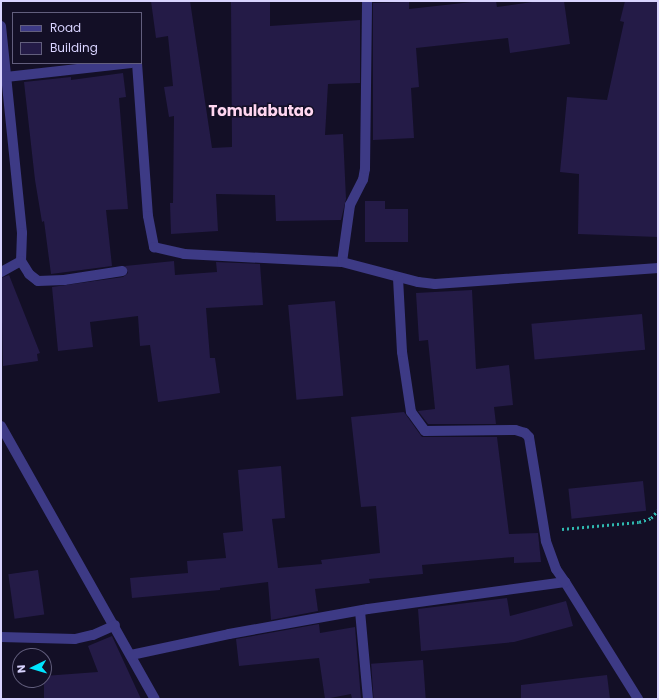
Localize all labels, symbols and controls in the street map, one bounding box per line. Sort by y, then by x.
legend [12,12,142,64]
text: Road [50,19,81,36]
text: Building [50,39,98,56]
district label: Tomulabutao [208,102,314,120]
north arrow [12,648,52,688]
text: N [13,664,29,674]

